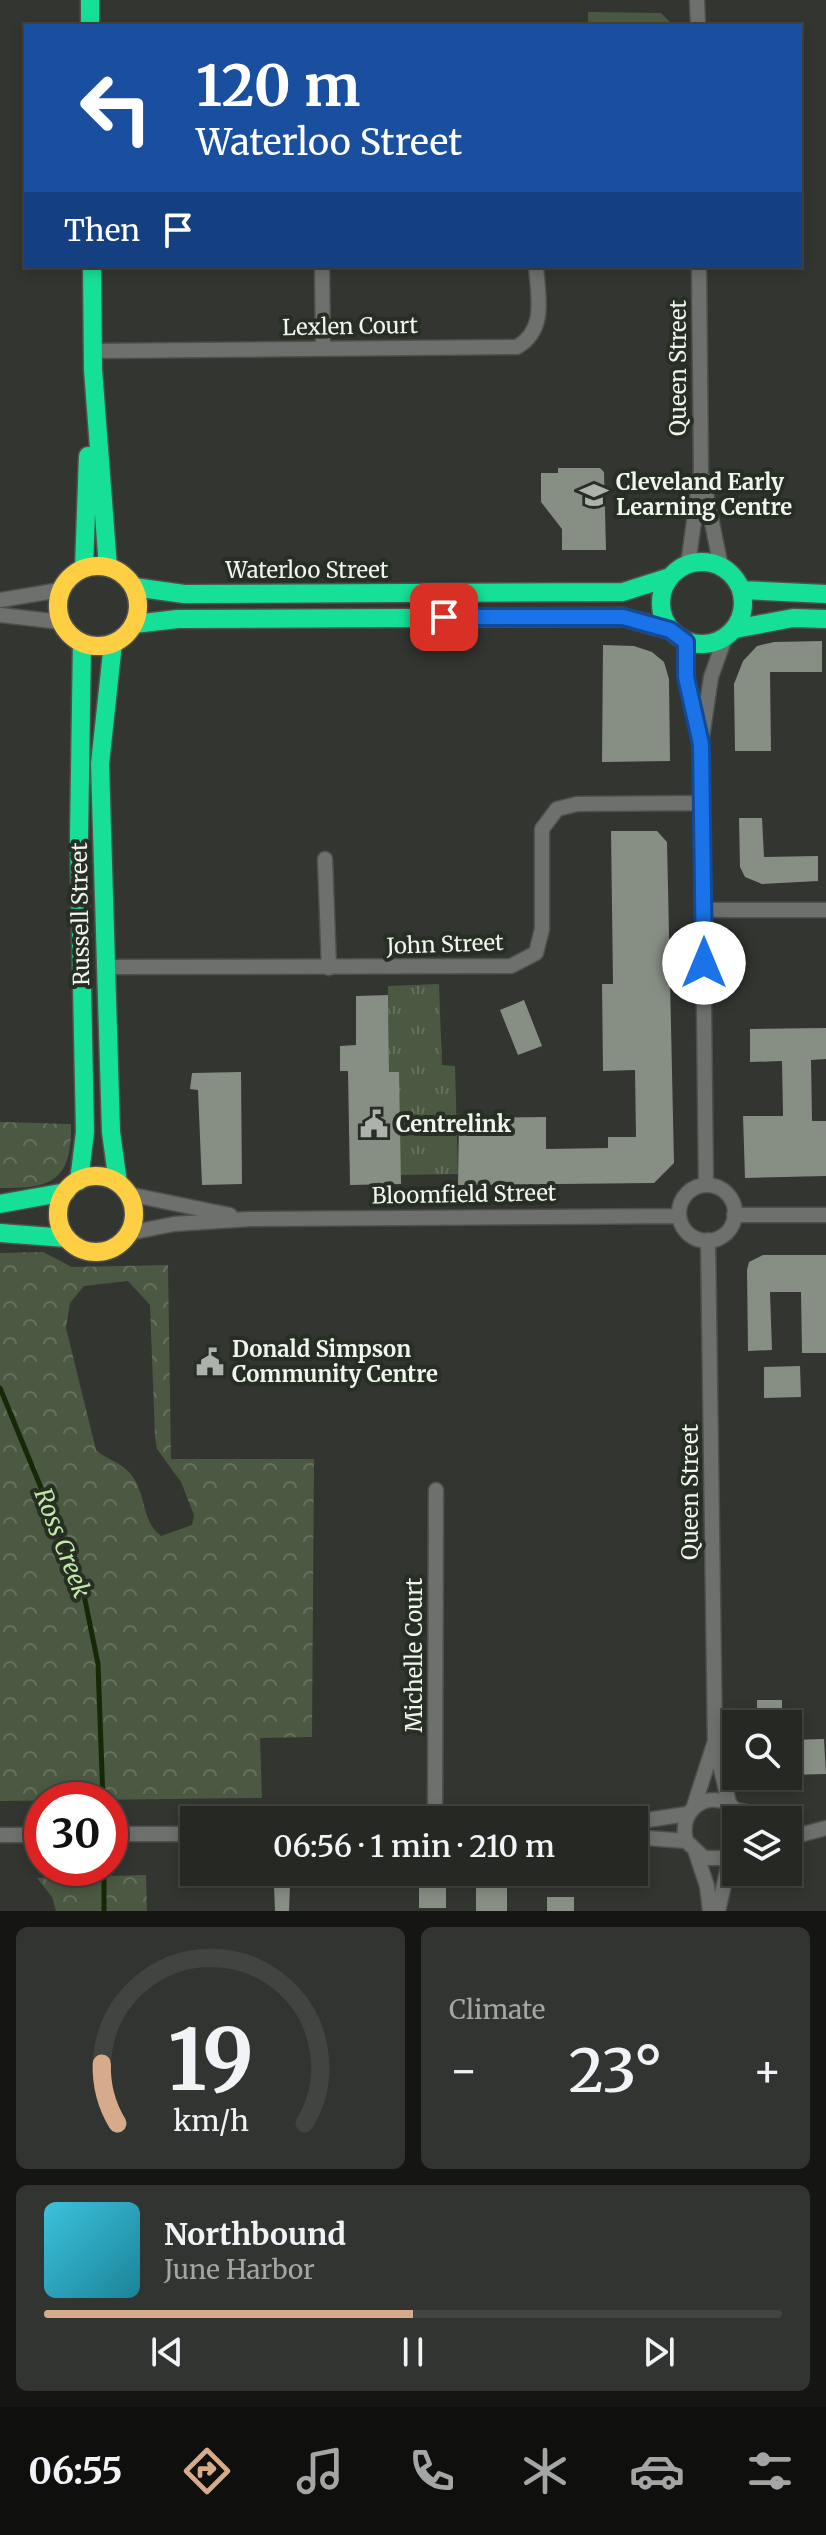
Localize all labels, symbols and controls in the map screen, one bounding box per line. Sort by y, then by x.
text: 120 m [196,51,360,121]
icon: left [64,56,168,160]
text: Waterloo Street [196,120,462,165]
icon: arrive [156,208,200,252]
text: Then [64,211,140,249]
street label: Queen Street [664,300,692,436]
street label: Lexlen Court [282,311,418,341]
place label: Cleveland Early Learning Centre [616,468,792,521]
school or university icon: Cleveland Early Learning Centre [579,480,609,510]
street label: Waterloo Street [225,556,389,584]
pin [410,583,478,651]
icon: arrive [422,595,466,639]
street label: Russell Street [65,842,95,986]
position arrow [662,921,746,1005]
street label: John Street [385,928,505,960]
public building icon: Centrelink [359,1109,389,1139]
place label: Centrelink [396,1110,512,1138]
street label: Bloomfield Street [371,1178,557,1210]
place label: Donald Simpson Community Centre [232,1335,438,1388]
public building icon: Donald Simpson Community Centre [195,1347,225,1377]
street label: Queen Street [676,1424,704,1560]
water label: Ross Creek [27,1484,98,1602]
street label: Michelle Court [400,1577,428,1732]
map controls [722,1710,802,1886]
button: search [722,1710,802,1790]
speed limit sign: 30 [24,1782,128,1886]
button: layers [722,1806,802,1886]
text: 06:56 · 1 min · 210 m [273,1827,555,1865]
text: Climate [449,1993,545,2026]
text: 19 [168,2008,253,2113]
text: 23° [568,2033,663,2108]
text: − [449,2043,478,2098]
text: + [753,2043,782,2098]
text: km/h [173,2103,248,2139]
text: Northbound [164,2215,346,2253]
text: June Harbor [164,2253,315,2286]
icon: previous [145,2330,189,2374]
icon: pause [391,2330,435,2374]
icon: next [637,2330,681,2374]
icon: directions [179,2443,235,2499]
icon: music [292,2443,348,2499]
icon: phone [404,2443,460,2499]
icon: climate [517,2443,573,2499]
icon: car [629,2443,685,2499]
icon: filters [742,2443,798,2499]
text: 06:55 [28,2449,123,2494]

